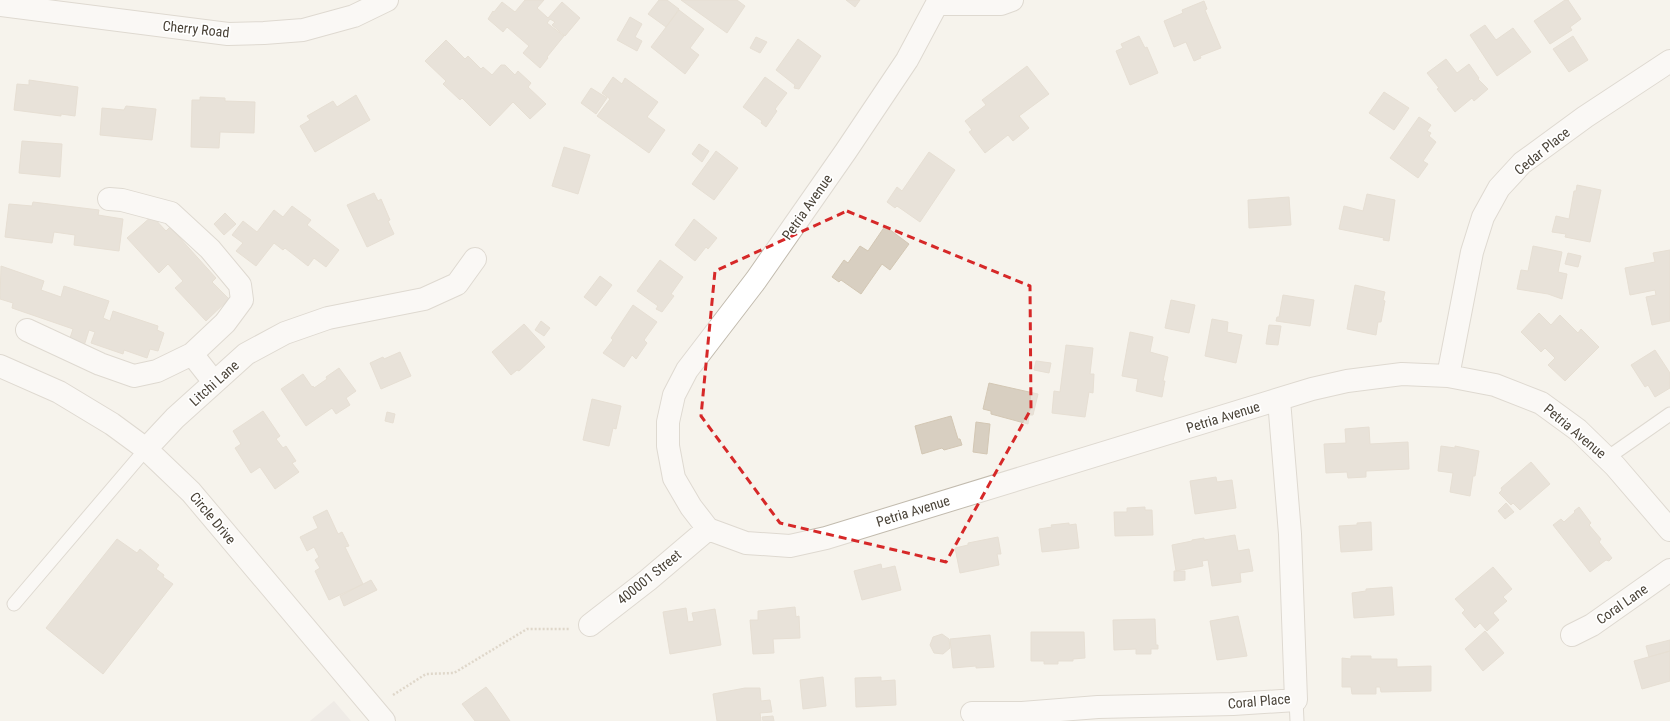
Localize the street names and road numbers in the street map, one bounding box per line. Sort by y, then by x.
street label: Cherry Road [162,18,230,40]
street label: Cedar Place [1511,124,1573,178]
street label: Petria Avenue [779,171,836,243]
street label: Litchi Lane [186,357,242,409]
street label: Petria Avenue [1184,398,1262,436]
street label: Petria Avenue [1541,400,1610,462]
street label: Circle Drive [187,489,240,547]
street label: Petria Avenue [874,492,952,530]
street label: 400001 Street [614,546,684,608]
street label: Coral Lane [1593,580,1651,627]
street label: Coral Place [1227,690,1291,712]

